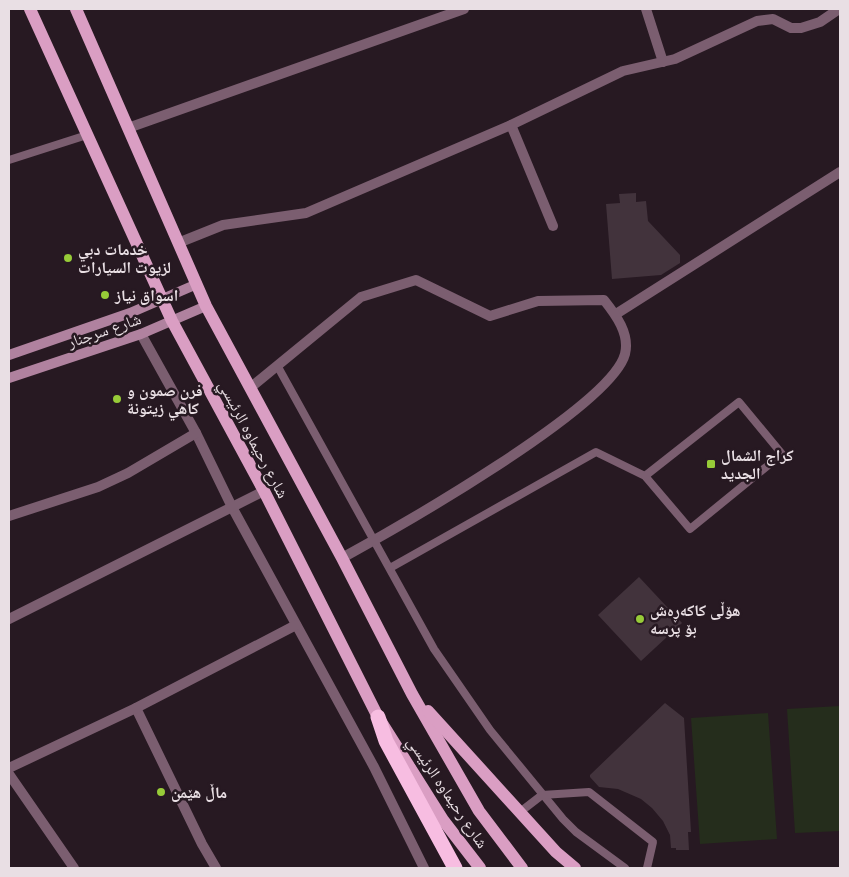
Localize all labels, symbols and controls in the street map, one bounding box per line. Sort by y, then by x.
place label: خدمات دبي لزيوت السيارات [78,238,171,280]
marker: خدمات دبي لزيوت السيارات [62,252,74,264]
place label: اسواق نياز [114,284,178,308]
marker: اسواق نياز [99,289,111,301]
street label: شارع سرجنار [63,307,144,355]
street label: شارع رحيماوه الرئيسي [212,376,294,503]
place label: فرن صمون و كاهي زيتونة [127,379,203,421]
marker: فرن صمون و كاهي زيتونة [111,393,123,405]
place label: كراج الشمال الجديد [721,444,794,486]
marker: كراج الشمال الجديد [705,458,717,470]
place label: هۆڵی کاکەڕەش بۆ پرسە [650,599,741,641]
marker: هۆڵی کاکەڕەش بۆ پرسە [634,613,646,625]
street label: شارع رحيماوه الرئيسي [401,732,494,853]
place label: ماڵ هێمن [171,781,227,805]
marker: ماڵ هێمن [155,786,167,798]

